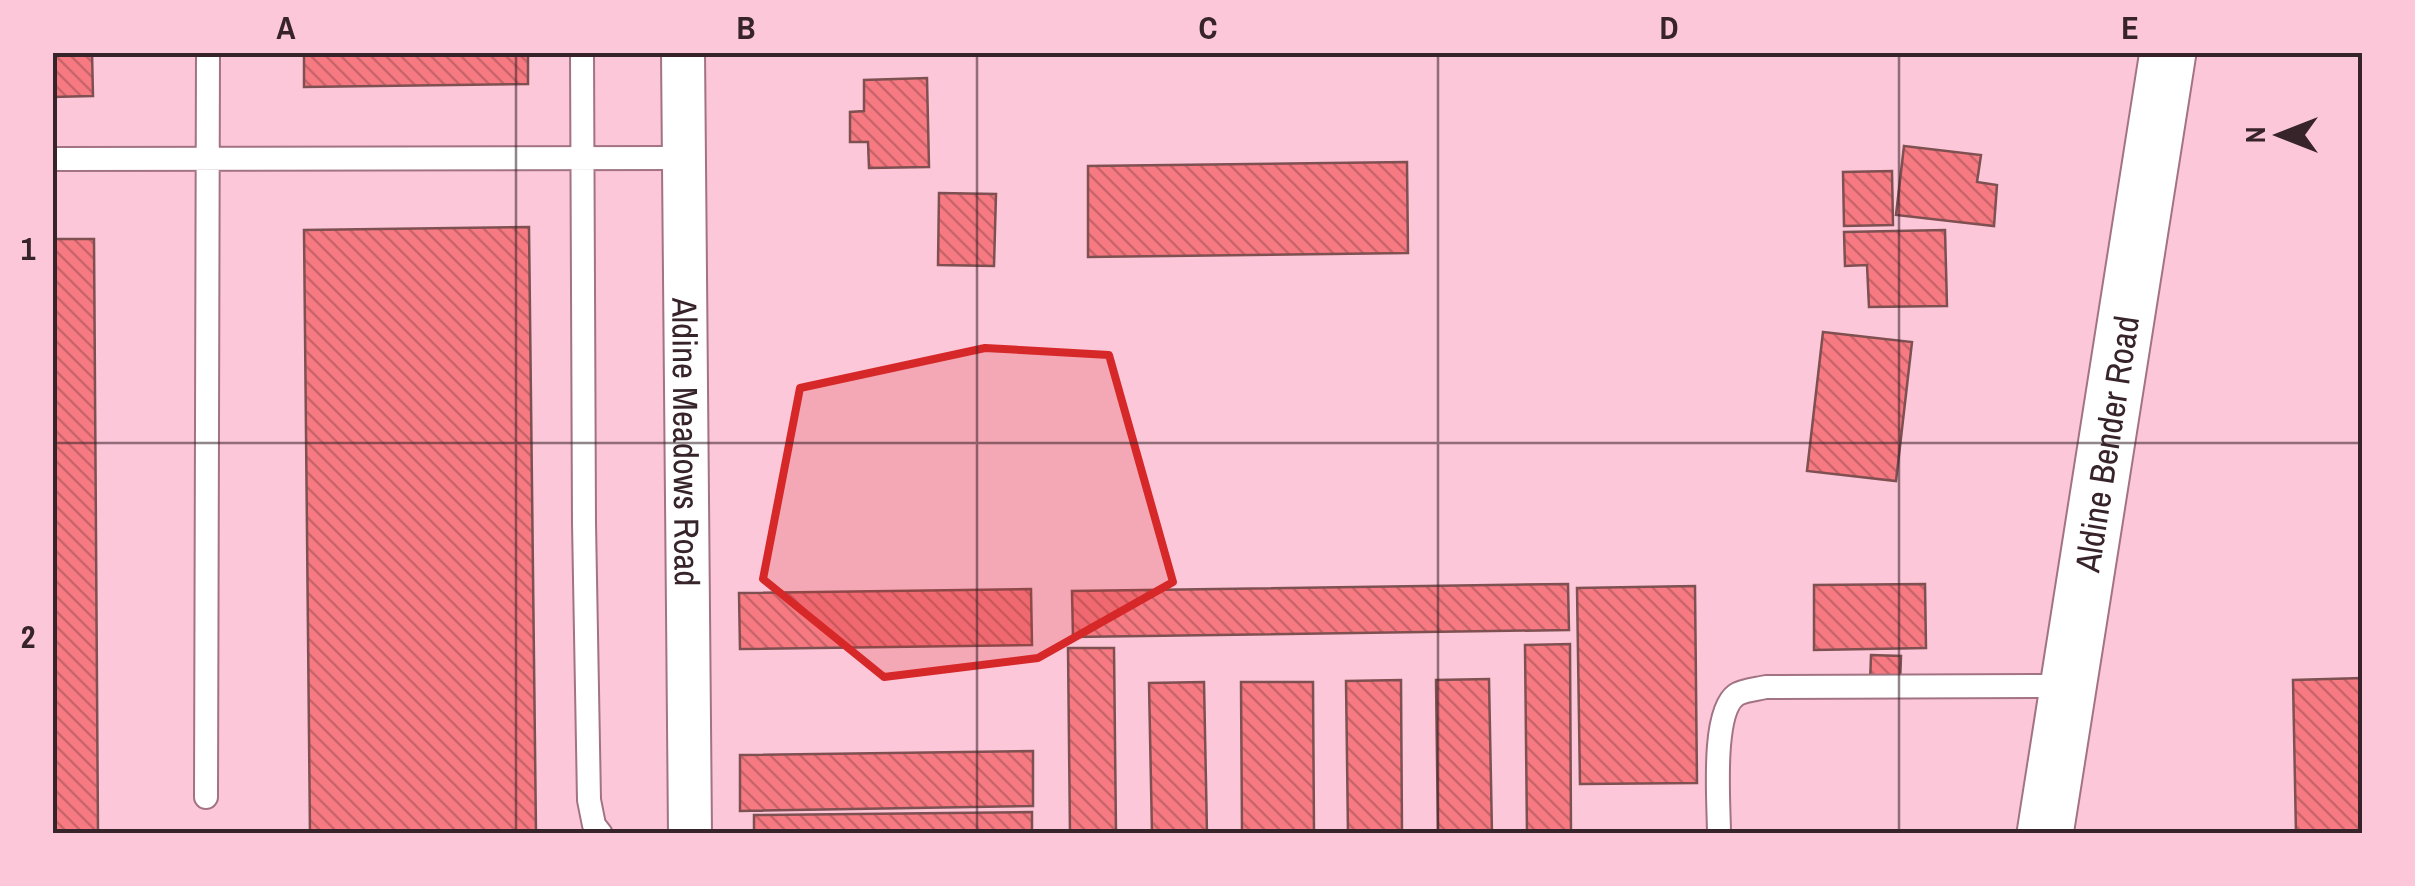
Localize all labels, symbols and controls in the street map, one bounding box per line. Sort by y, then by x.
text: A [277,6,296,49]
text: B [737,6,755,49]
text: C [1199,6,1217,49]
text: D [1660,6,1678,49]
text: E [2121,6,2139,49]
north arrow [2230,85,2330,185]
text: N [2236,127,2274,143]
text: 1 [21,227,36,270]
street label: Aldine Meadows Road [662,296,711,587]
street label: Aldine Bender Road [2063,312,2150,576]
text: 2 [21,615,35,658]

